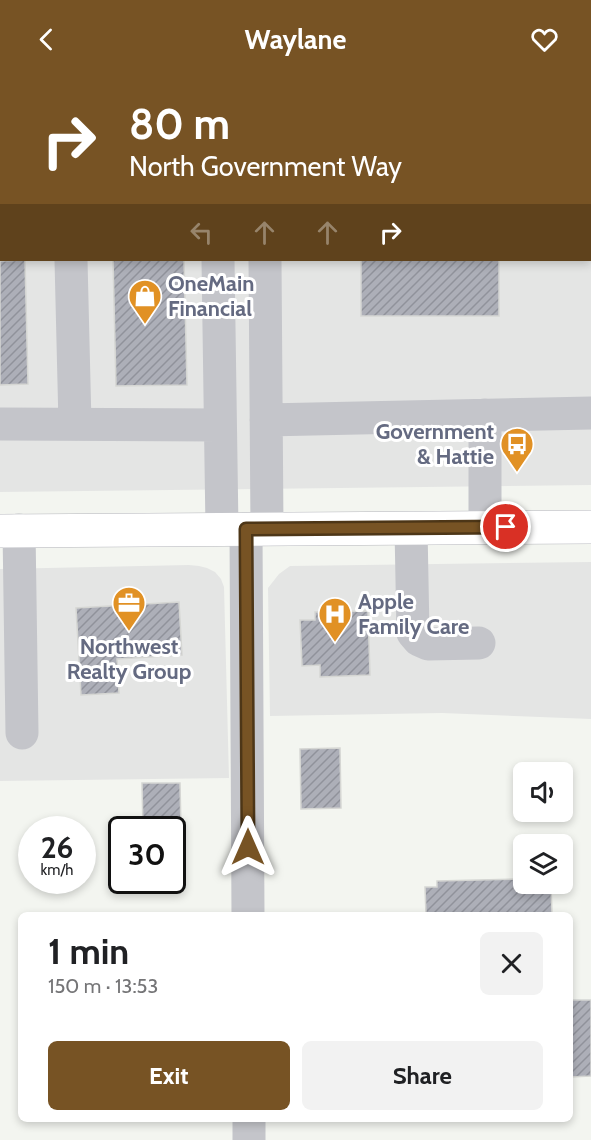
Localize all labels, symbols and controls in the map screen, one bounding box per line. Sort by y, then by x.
icon: back [30,23,63,56]
text: Waylane [245,23,346,56]
icon: heart [528,23,561,56]
text: 80 m [129,98,230,150]
icon: right [30,102,108,180]
text: North Government Way [129,150,402,183]
icon: left [185,216,218,249]
icon: ahead [248,216,281,249]
icon: ahead [311,216,344,249]
icon: right [374,216,407,249]
place label: OneMain Financial [168,270,254,322]
shop icon: OneMain Financial [127,278,163,325]
place label: Government & Hattie [376,418,494,470]
bus stop icon: Government & Hattie [499,426,535,473]
pin [480,501,531,552]
icon: arrive [489,510,522,543]
office icon: Northwest Realty Group [111,585,147,632]
place label: Apple Family Care [358,588,469,640]
hospital icon: Apple Family Care [317,596,353,643]
place label: Northwest Realty Group [67,633,191,685]
map controls [513,762,573,894]
button: sound [513,762,573,822]
position arrow [216,815,280,879]
speed limit sign: 30 [108,816,186,894]
text: 26 [41,829,73,866]
button: layers [513,834,573,894]
text: km/h [41,861,73,879]
text: 1 min [48,929,129,973]
button: close [480,932,543,995]
text: 150 m · 13:53 [48,974,158,998]
button: Exit [48,1041,290,1110]
button: Share [302,1041,543,1110]

